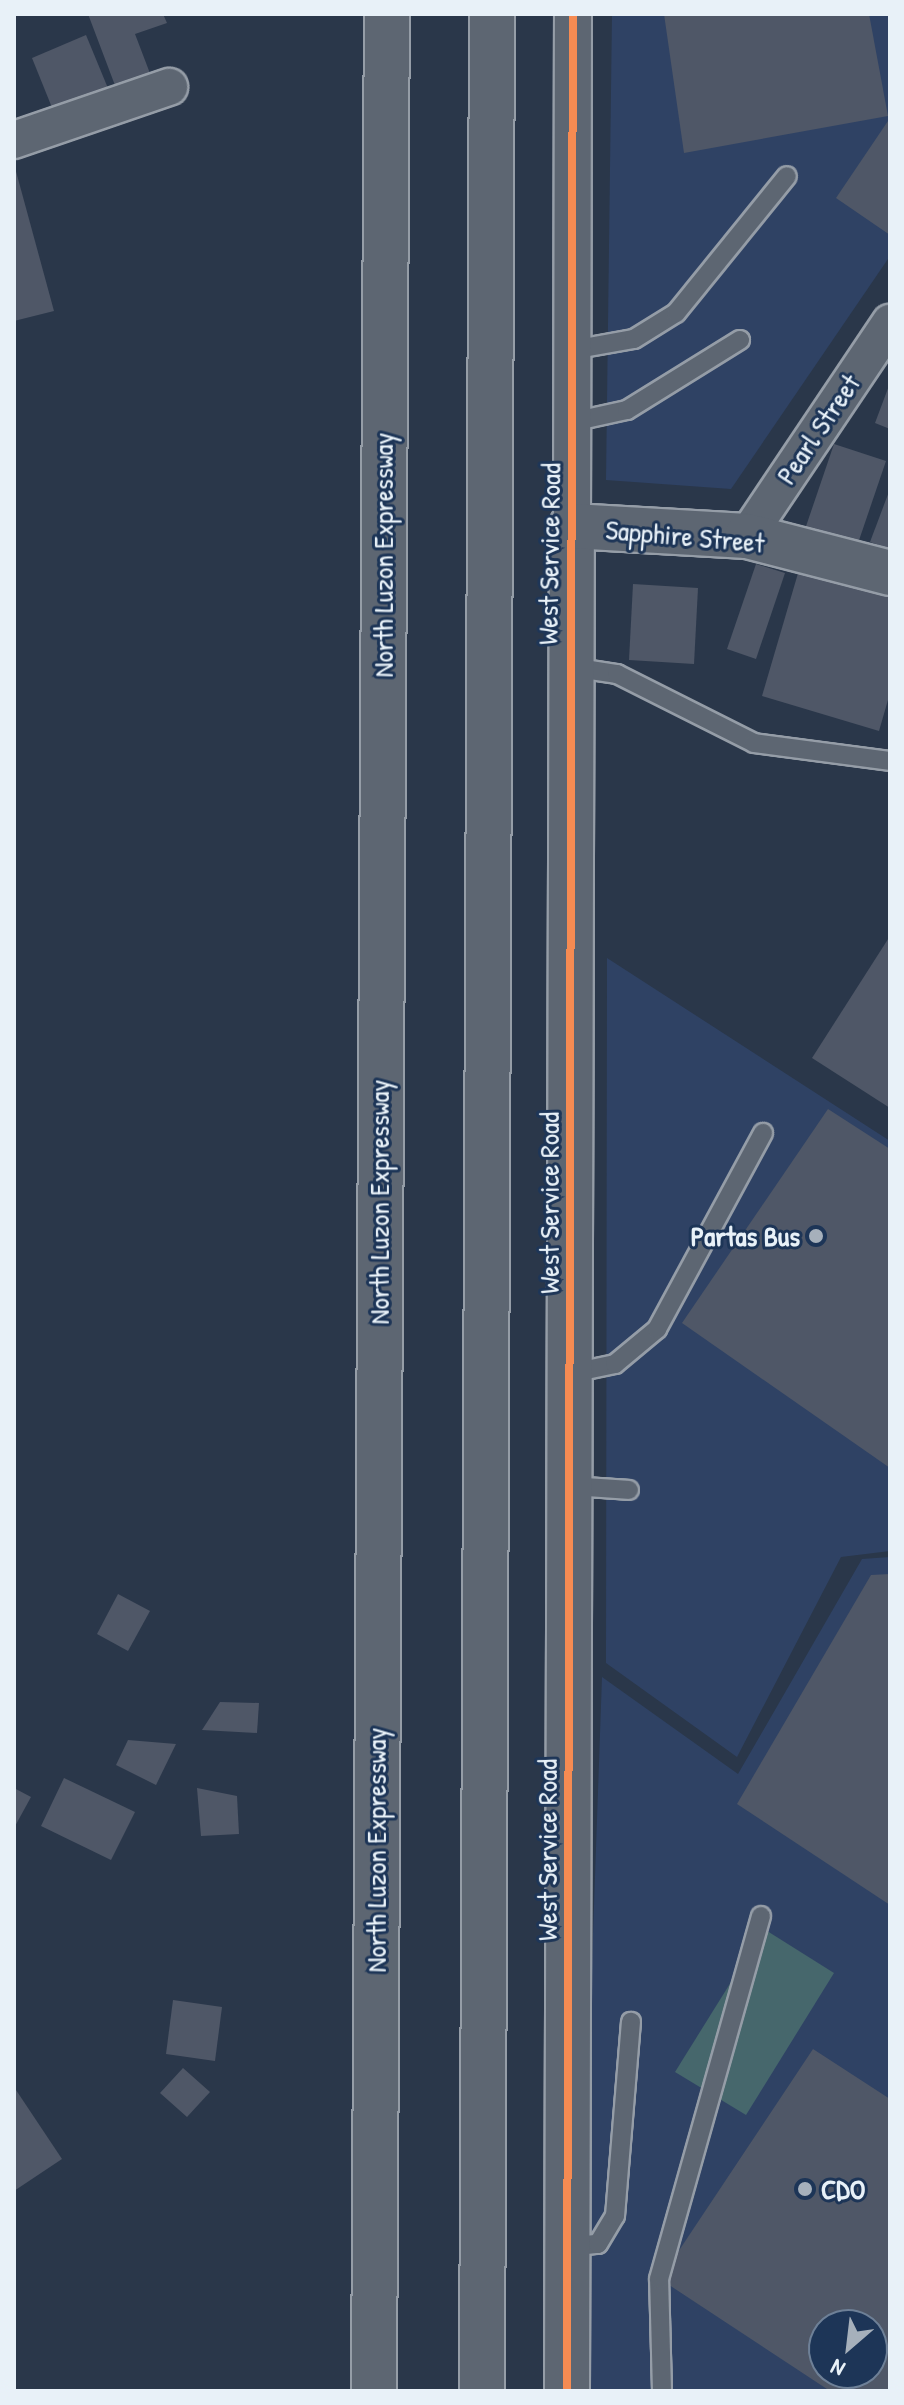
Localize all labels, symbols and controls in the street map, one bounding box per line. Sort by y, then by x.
street label: Pearl Street [769,368,867,490]
street label: North Luzon Expressway [366,433,400,677]
street label: West Service Road [531,463,567,645]
street label: Sapphire Street [604,512,766,560]
street label: North Luzon Expressway [362,1080,396,1324]
street label: West Service Road [532,1112,566,1294]
place label: Partas Bus [691,1219,800,1253]
marker: Partas Bus [807,1227,825,1245]
street label: North Luzon Expressway [359,1728,393,1972]
street label: West Service Road [530,1759,564,1941]
place label: CDO [821,2172,865,2206]
marker: CDO [796,2180,814,2198]
north arrow [808,2309,888,2389]
text: N [825,2352,850,2384]

